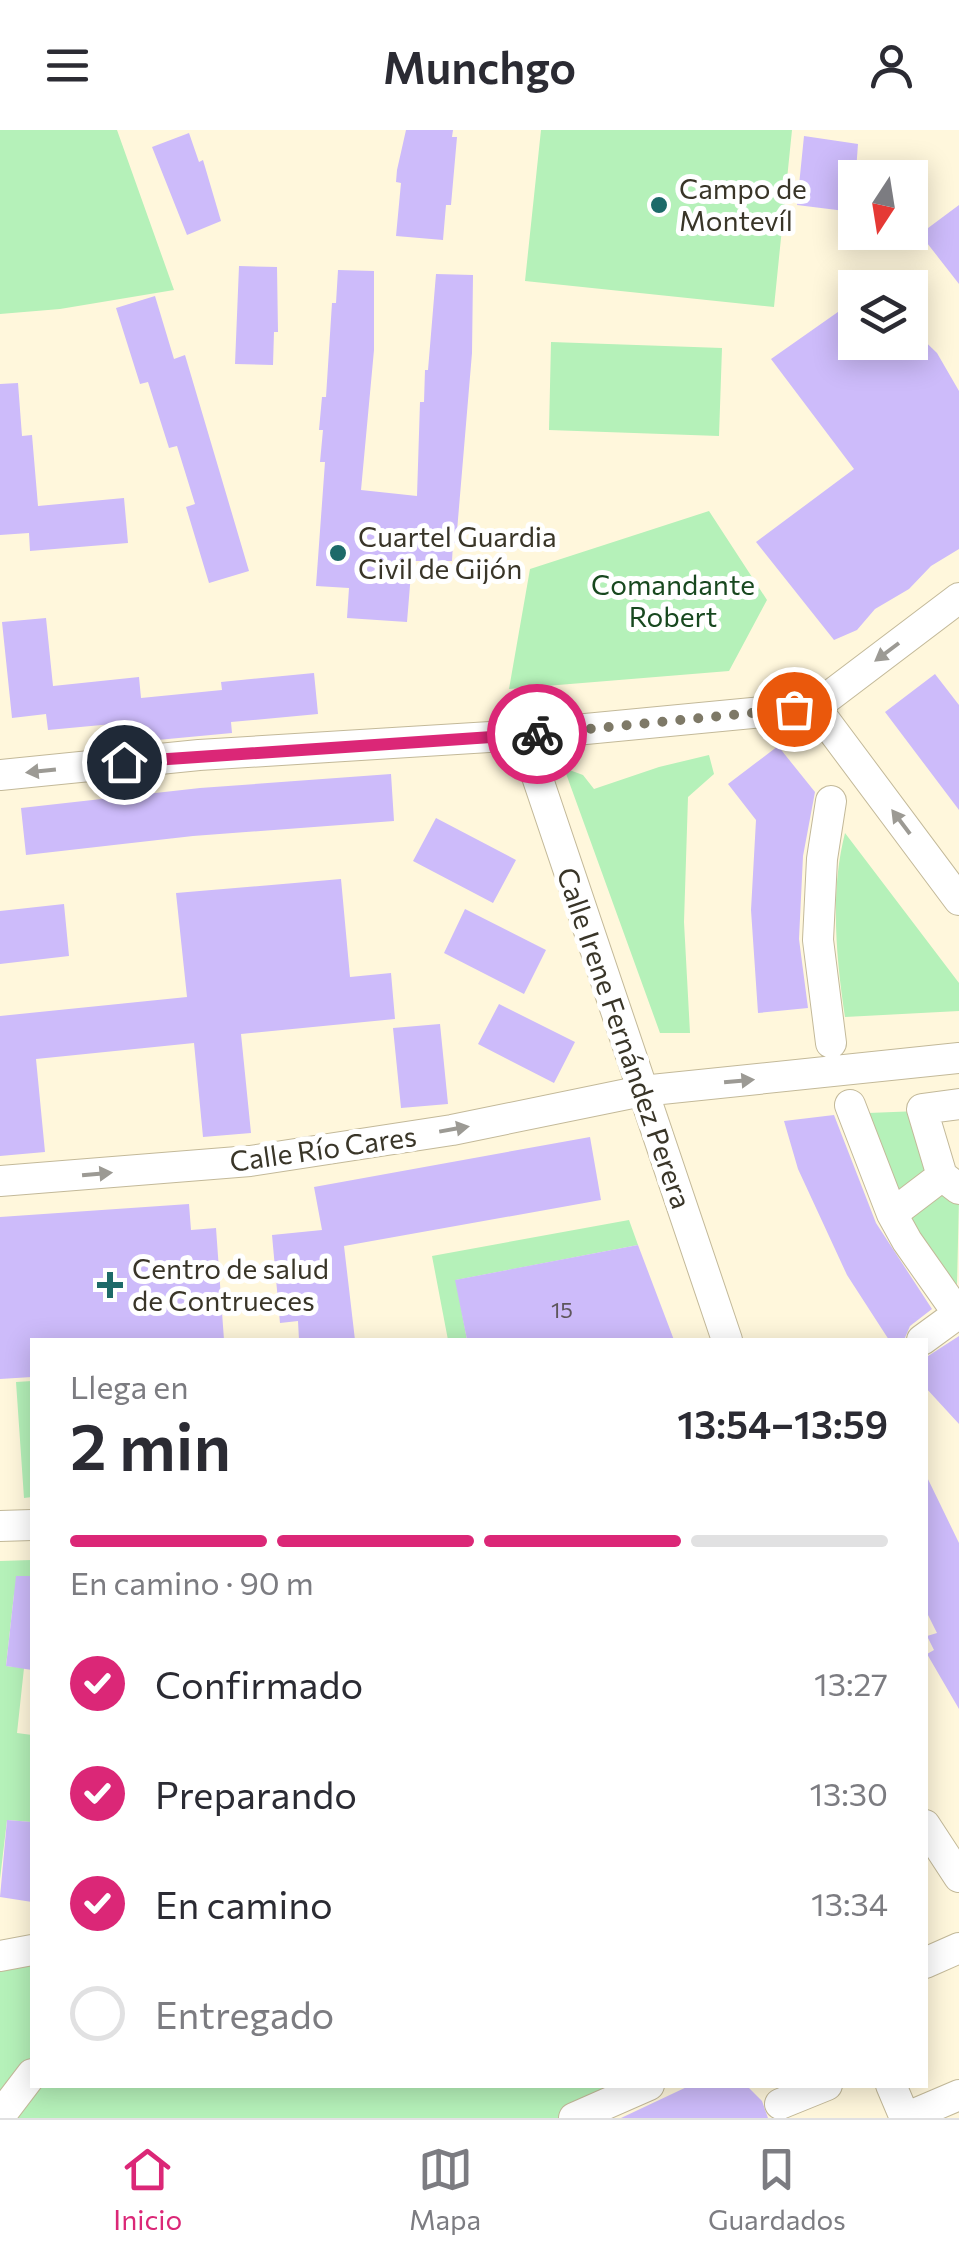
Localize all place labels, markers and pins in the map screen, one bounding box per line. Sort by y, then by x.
place label: Campo de Montevíl [679,171,807,237]
marker: Campo de Montevíl [648,194,670,216]
place label: Cuartel Guardia Civil de Gijón [358,519,557,585]
marker: Cuartel Guardia Civil de Gijón [327,542,349,564]
pin [752,667,837,752]
pin [82,720,167,805]
place label: Centro de salud de Contrueces [132,1251,329,1317]
marker: Centro de salud de Contrueces [97,1272,123,1298]

